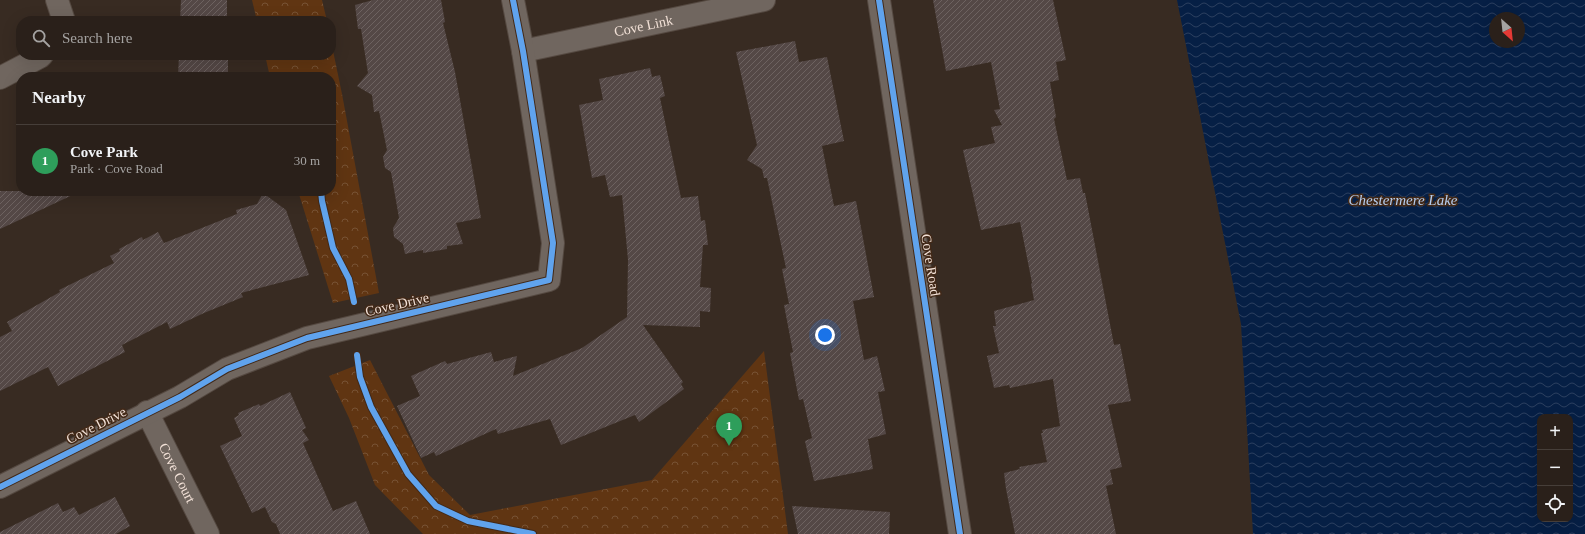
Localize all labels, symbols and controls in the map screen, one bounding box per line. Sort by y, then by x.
north arrow [1489,12,1525,48]
street label: Cove Link [613,13,674,40]
search box [16,16,336,60]
icon: search [30,27,52,49]
text: Search here [62,30,132,46]
text: Nearby [32,88,86,107]
text: Cove Park [70,144,138,160]
text: 1 [42,153,48,168]
text: 30 m [294,153,320,168]
text: Park · Cove Road [70,161,163,176]
water label: Chestermere Lake [1349,192,1458,208]
street label: Cove Road [918,233,943,297]
street label: Cove Drive [364,290,430,319]
your location [815,325,835,345]
street label: Cove Drive [64,404,129,447]
pin: 1 [716,413,742,446]
map controls [1537,414,1573,522]
button: + [1537,414,1573,450]
street label: Cove Court [156,441,198,506]
button: − [1537,450,1573,486]
button: locate [1537,486,1573,522]

